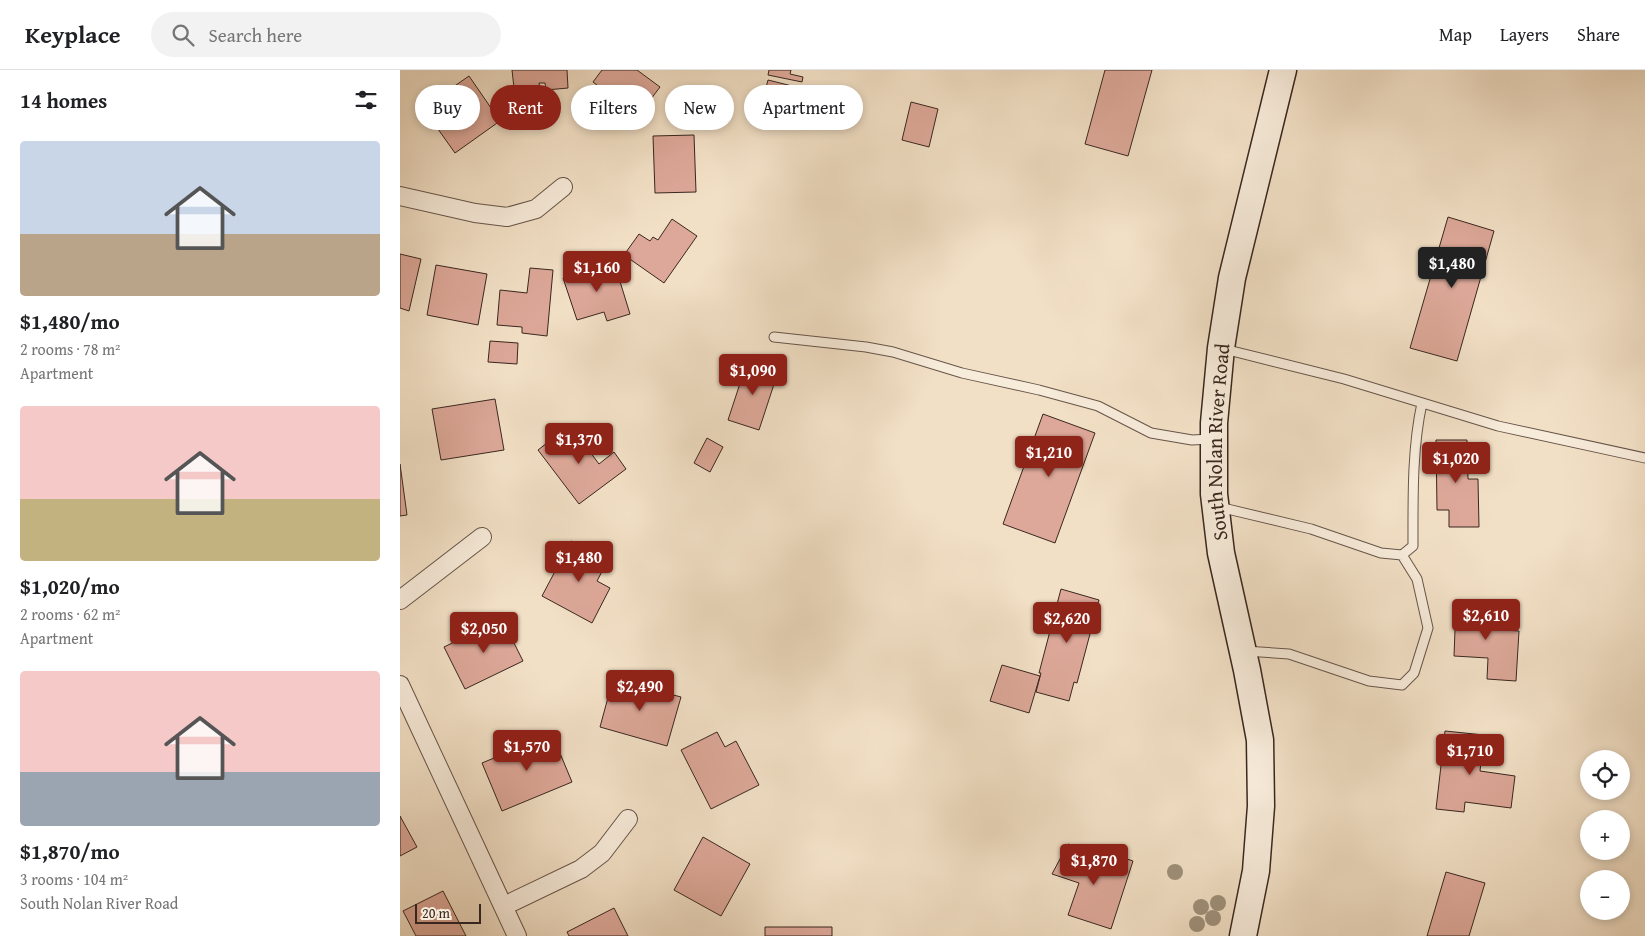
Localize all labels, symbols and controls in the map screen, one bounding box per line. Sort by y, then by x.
search box [151,12,501,57]
text: Keyplace [25,17,121,52]
icon: search [169,21,197,49]
text: Search here [209,21,302,49]
text: Map [1439,21,1472,48]
text: Layers [1500,21,1549,48]
text: Share [1577,21,1620,48]
text: 14 homes [20,85,107,116]
chip: Buy [415,85,480,130]
chip: Rent [490,85,561,130]
chip: Filters [571,85,655,130]
chip: New [665,85,734,130]
chip: Apartment [744,85,863,130]
icon: filters [352,86,380,114]
icon: home [155,173,245,263]
pin: $1,480 [1411,246,1493,289]
pin: $1,160 [556,250,638,293]
text: $1,480 [1429,251,1475,275]
text: $1,160 [574,255,620,279]
text: $1,480/mo [20,306,120,337]
text: 2 rooms · 78 m² [20,337,120,361]
street label: South Nolan River Road [1199,342,1236,542]
pin: $1,090 [712,354,794,396]
text: $1,090 [730,358,776,382]
text: Apartment [20,361,93,385]
pin: $1,370 [538,422,620,465]
text: $1,370 [556,427,602,451]
pin: $1,210 [1008,436,1090,478]
icon: home [155,438,245,528]
text: $1,210 [1026,440,1072,464]
pin: $1,020 [1415,442,1497,484]
text: $1,020 [1433,446,1479,470]
pin: $1,480 [538,540,620,583]
text: $1,480 [556,545,602,569]
text: $1,020/mo [20,571,120,602]
pin: $2,610 [1445,598,1527,641]
text: 2 rooms · 62 m² [20,602,120,626]
pin: $2,620 [1026,602,1108,644]
text: $2,610 [1463,603,1509,627]
text: $2,620 [1044,606,1090,630]
pin: $2,050 [443,612,525,654]
text: $2,050 [461,616,507,640]
text: Apartment [20,626,93,650]
pin: $2,490 [599,670,681,712]
text: $2,490 [617,674,663,698]
icon: home [155,703,245,793]
pin: $1,570 [486,730,568,772]
text: $1,570 [504,734,550,758]
pin: $1,710 [1429,734,1511,776]
text: $1,710 [1447,738,1493,762]
map controls [1580,750,1630,920]
button: locate [1580,750,1630,800]
button: + [1580,810,1630,860]
text: $1,870/mo [20,836,120,867]
pin: $1,870 [1053,844,1135,886]
text: $1,870 [1071,848,1117,872]
text: 3 rooms · 104 m² [20,867,128,891]
button: − [1580,870,1630,920]
text: South Nolan River Road [20,891,178,915]
scale bar [415,901,481,924]
text: 20 m [422,903,450,923]

